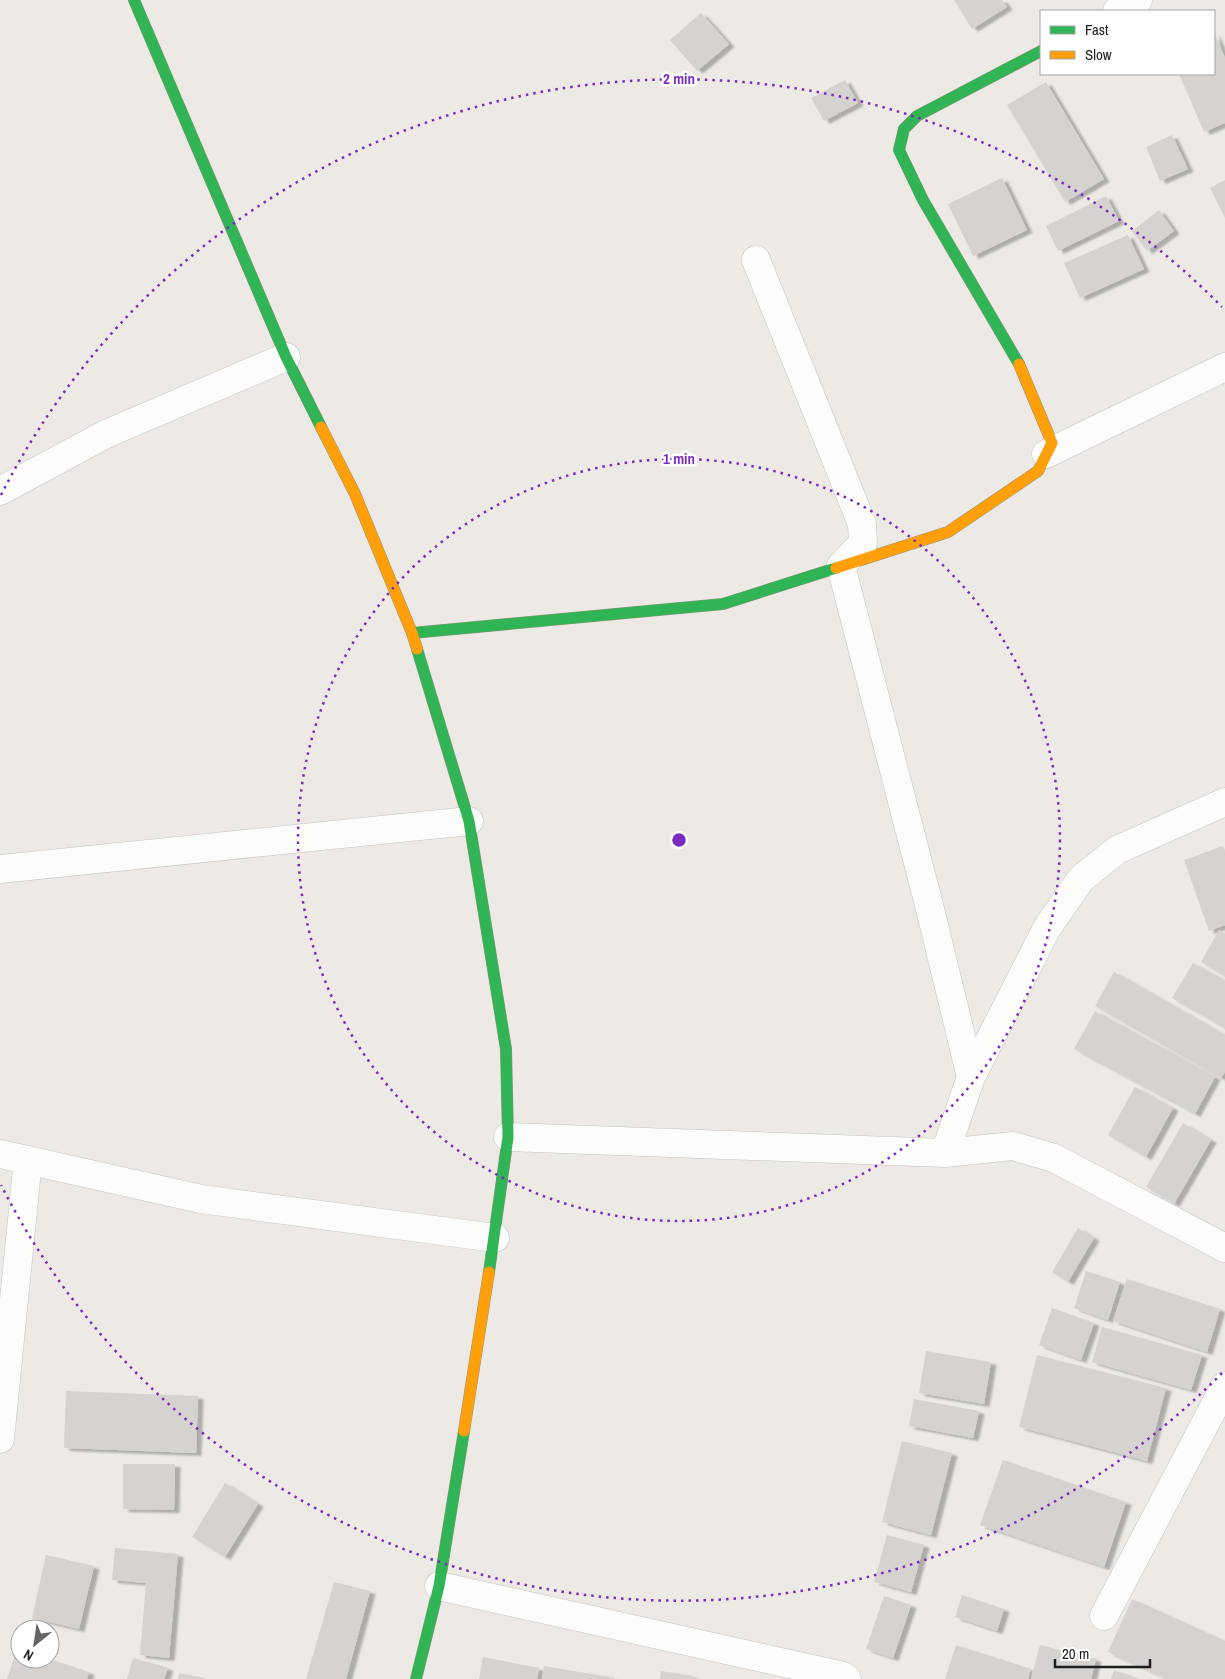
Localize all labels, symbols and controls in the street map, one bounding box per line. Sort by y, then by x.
legend [1040,10,1215,75]
text: Fast [1085,19,1109,40]
text: Slow [1085,44,1112,65]
text: 2 min [663,68,695,89]
text: 1 min [663,448,695,469]
centre of rings [670,831,688,849]
north arrow [10,1619,60,1669]
scale bar [1055,1636,1150,1668]
text: 20 m [1062,1643,1089,1664]
text: N [20,1645,37,1665]

